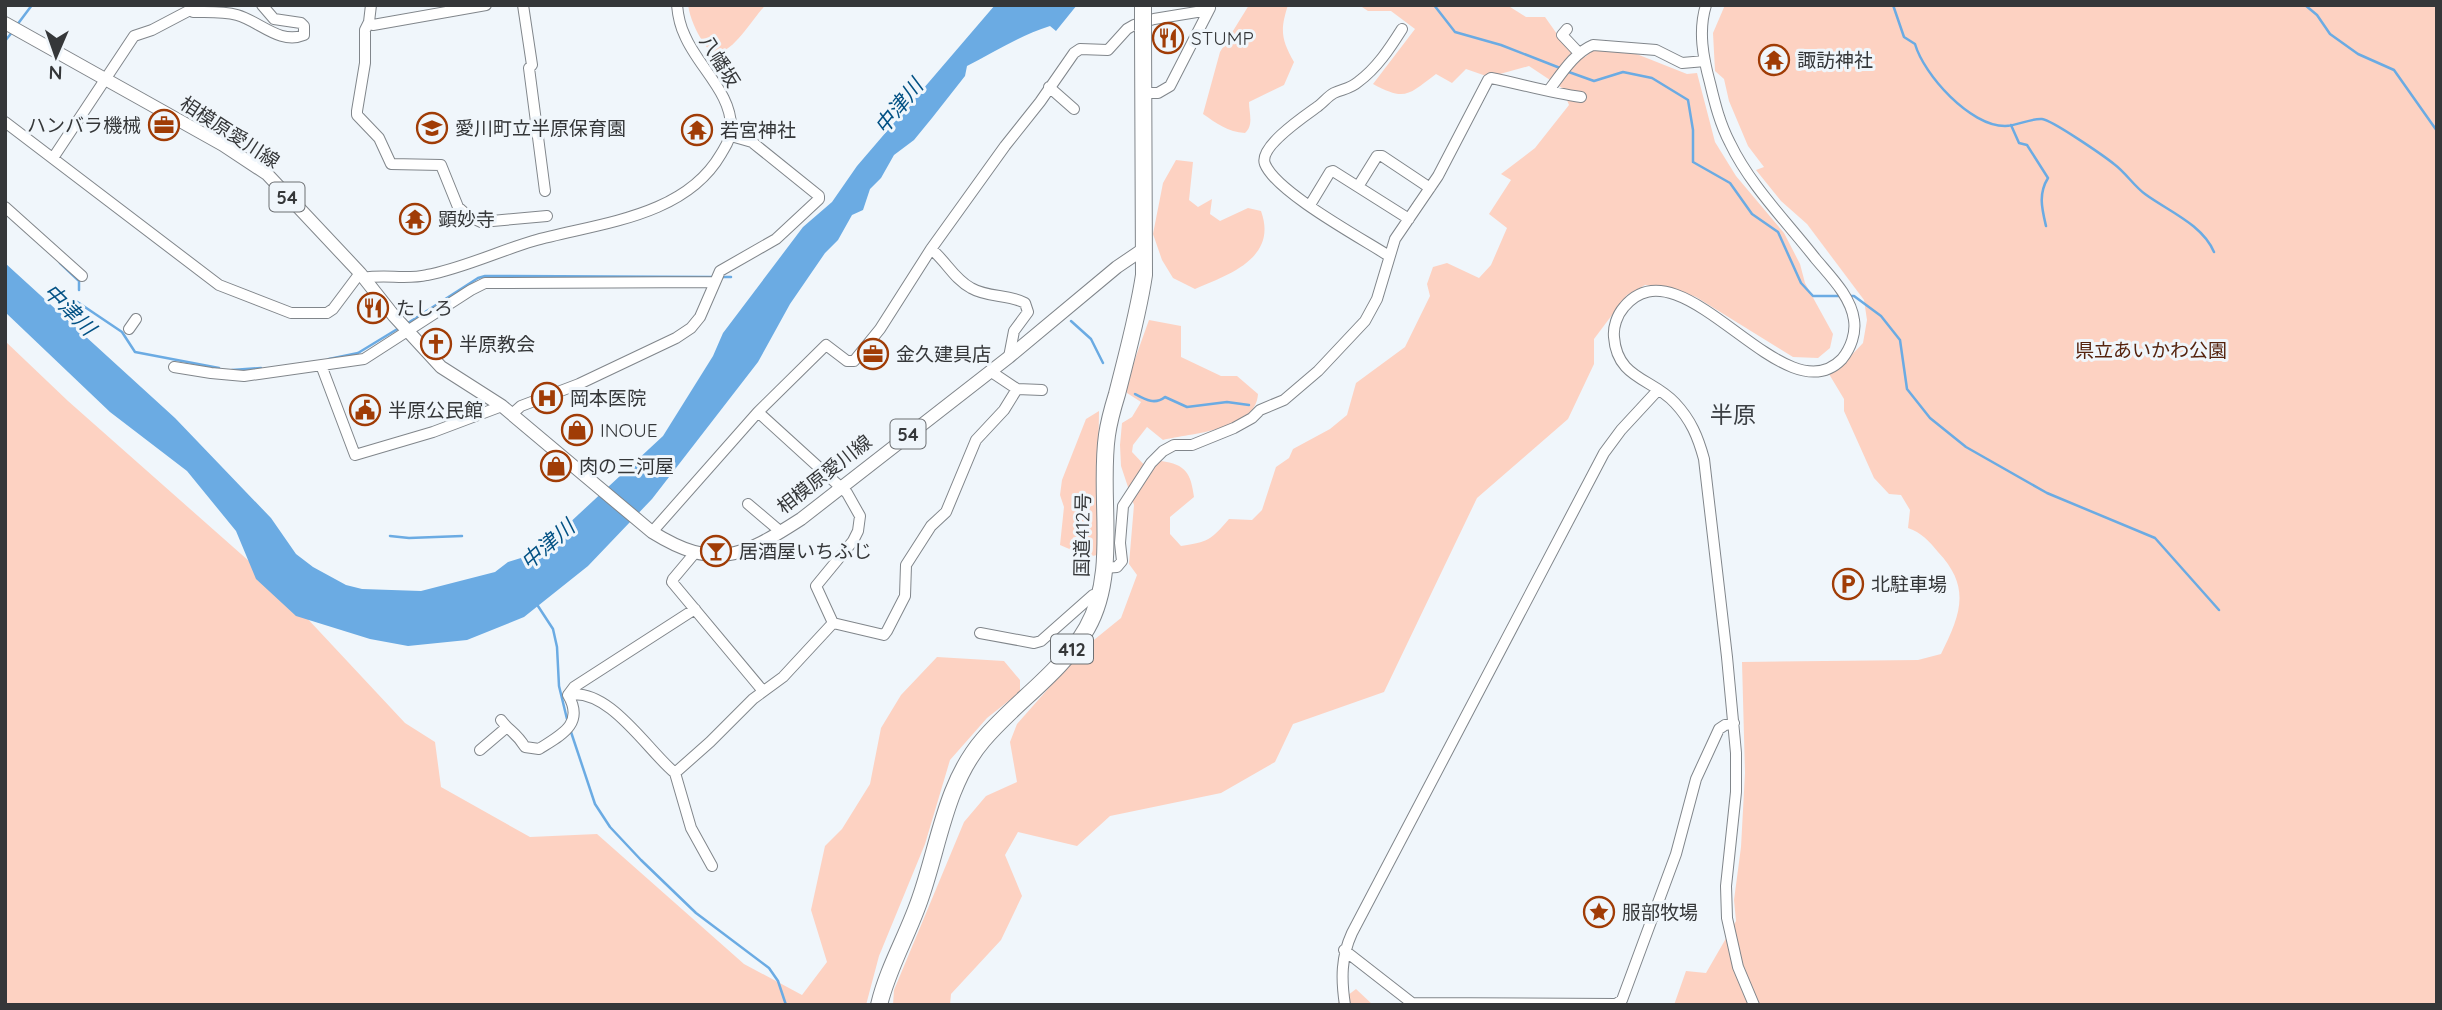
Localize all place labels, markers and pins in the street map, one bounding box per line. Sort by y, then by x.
restaurant icon: STUMP [1151,21,1185,55]
place label: STUMP [1191,26,1254,50]
temple icon: 諏訪神社 [1757,43,1791,77]
place label: 諏訪神社 [1797,48,1873,72]
office icon: ハンバラ機械 [147,108,181,142]
school or university icon: 愛川町立半原保育園 [415,111,449,145]
place label: ハンバラ機械 [27,113,141,137]
temple icon: 若宮神社 [680,113,714,147]
place label: 愛川町立半原保育園 [455,116,626,140]
place label: 若宮神社 [720,118,796,142]
temple icon: 顕妙寺 [398,202,432,236]
place label: 顕妙寺 [438,207,495,231]
restaurant icon: たしろ [356,291,390,325]
place label: たしろ [396,296,453,320]
church icon: 半原教会 [419,327,453,361]
place label: 半原教会 [459,332,535,356]
office icon: 金久建具店 [856,337,890,371]
place label: 金久建具店 [896,342,991,366]
hospital icon: 岡本医院 [530,381,564,415]
place label: 岡本医院 [570,386,646,410]
public building icon: 半原公民館 [348,393,382,427]
place label: 半原公民館 [388,398,483,422]
shop icon: INOUE [560,413,594,447]
place label: INOUE [600,418,657,442]
shop icon: 肉の三河屋 [539,449,573,483]
place label: 肉の三河屋 [579,454,674,478]
bar icon: 居酒屋いちふじ [699,534,733,568]
place label: 居酒屋いちふじ [739,539,872,563]
parking icon: 北駐車場 [1831,567,1865,601]
place label: 北駐車場 [1871,572,1947,596]
place icon: 服部牧場 [1582,895,1616,929]
place label: 服部牧場 [1622,900,1698,924]

